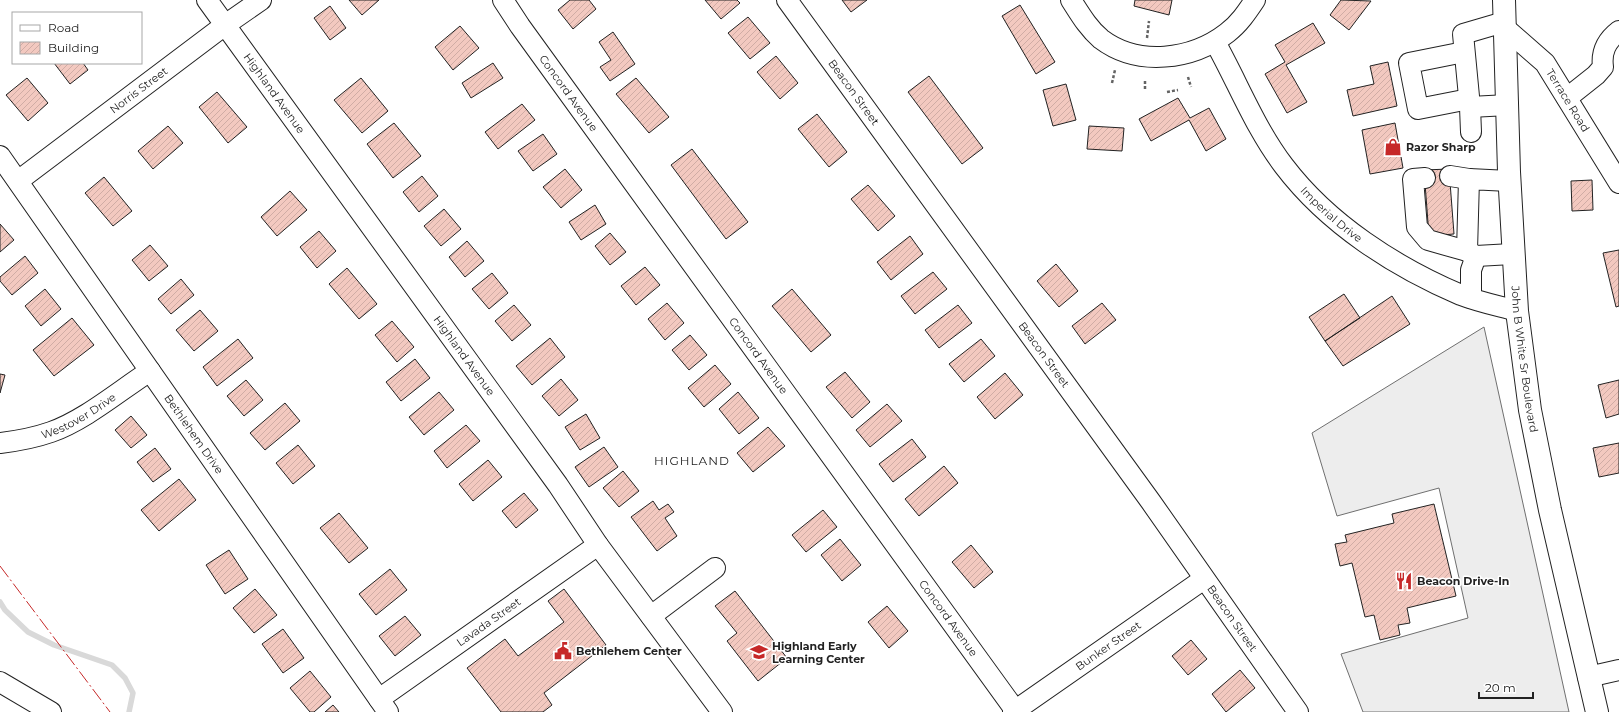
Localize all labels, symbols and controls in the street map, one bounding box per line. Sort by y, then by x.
legend [12,12,142,64]
text: Road [48,20,79,35]
text: Building [48,40,99,55]
street label: Highland Avenue [241,50,308,136]
street label: Concord Avenue [536,52,601,134]
street label: Beacon Street [825,57,883,128]
street label: Norris Street [107,63,171,116]
street label: Terrace Road [1543,66,1593,134]
shop icon: Razor Sharp [1383,137,1403,157]
place label: Razor Sharp [1406,140,1476,154]
street label: Imperial Drive [1298,184,1365,245]
street label: John B White Sr Boulevard [1509,284,1541,434]
street label: Highland Avenue [431,313,498,399]
street label: Concord Avenue [726,315,791,397]
street label: Beacon Street [1016,319,1073,391]
street label: Westover Drive [39,390,119,442]
street label: Bethlehem Drive [161,391,227,477]
district label: HIGHLAND [654,453,730,468]
restaurant icon: Beacon Drive-In [1394,571,1414,591]
place label: Beacon Drive-In [1417,574,1509,588]
street label: Concord Avenue [916,577,981,659]
street label: Beacon Street [1204,582,1261,655]
street label: Lavada Street [454,594,524,649]
street label: Bunker Street [1073,618,1144,673]
place label: Highland Early Learning Center [772,639,865,666]
public building icon: Bethlehem Center [553,641,573,661]
school or university icon: Highland Early Learning Center [749,642,769,662]
place label: Bethlehem Center [576,644,682,658]
scale bar [1479,674,1533,700]
text: 20 m [1485,680,1516,695]

